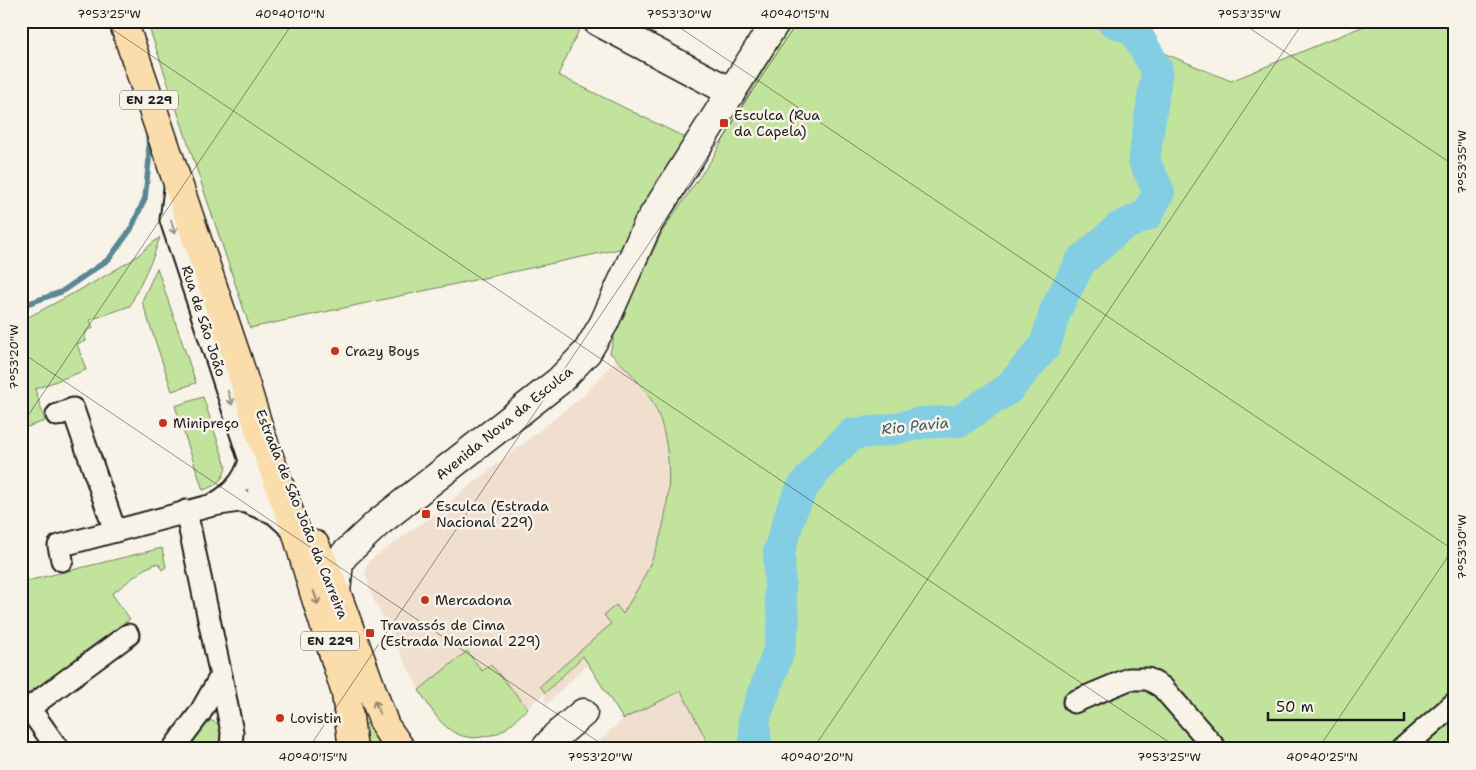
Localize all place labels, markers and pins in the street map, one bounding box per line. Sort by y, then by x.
place label: Esculca (Rua da Capela) [734,106,820,140]
marker: Esculca (Rua da Capela) [718,117,730,129]
place label: Crazy Boys [345,342,420,360]
marker: Crazy Boys [329,345,341,357]
place label: Minipreço [173,414,239,432]
marker: Minipreço [157,417,169,429]
place label: Esculca (Estrada Nacional 229) [436,497,549,531]
marker: Esculca (Estrada Nacional 229) [420,508,432,520]
place label: Mercadona [435,591,512,609]
marker: Mercadona [419,594,431,606]
place label: Travassós de Cima (Estrada Nacional 229) [380,616,540,650]
marker: Travassós de Cima (Estrada Nacional 229) [364,627,376,639]
place label: Lovistin [290,709,342,727]
marker: Lovistin [274,712,286,724]

